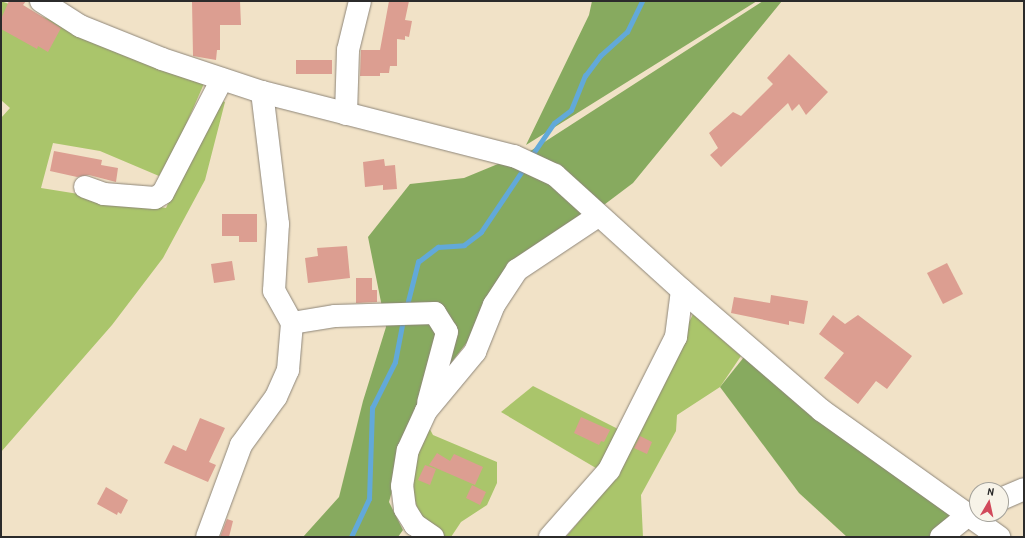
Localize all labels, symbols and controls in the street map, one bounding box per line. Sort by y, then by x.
north arrow [969,482,1009,522]
text: N [987,484,995,499]

